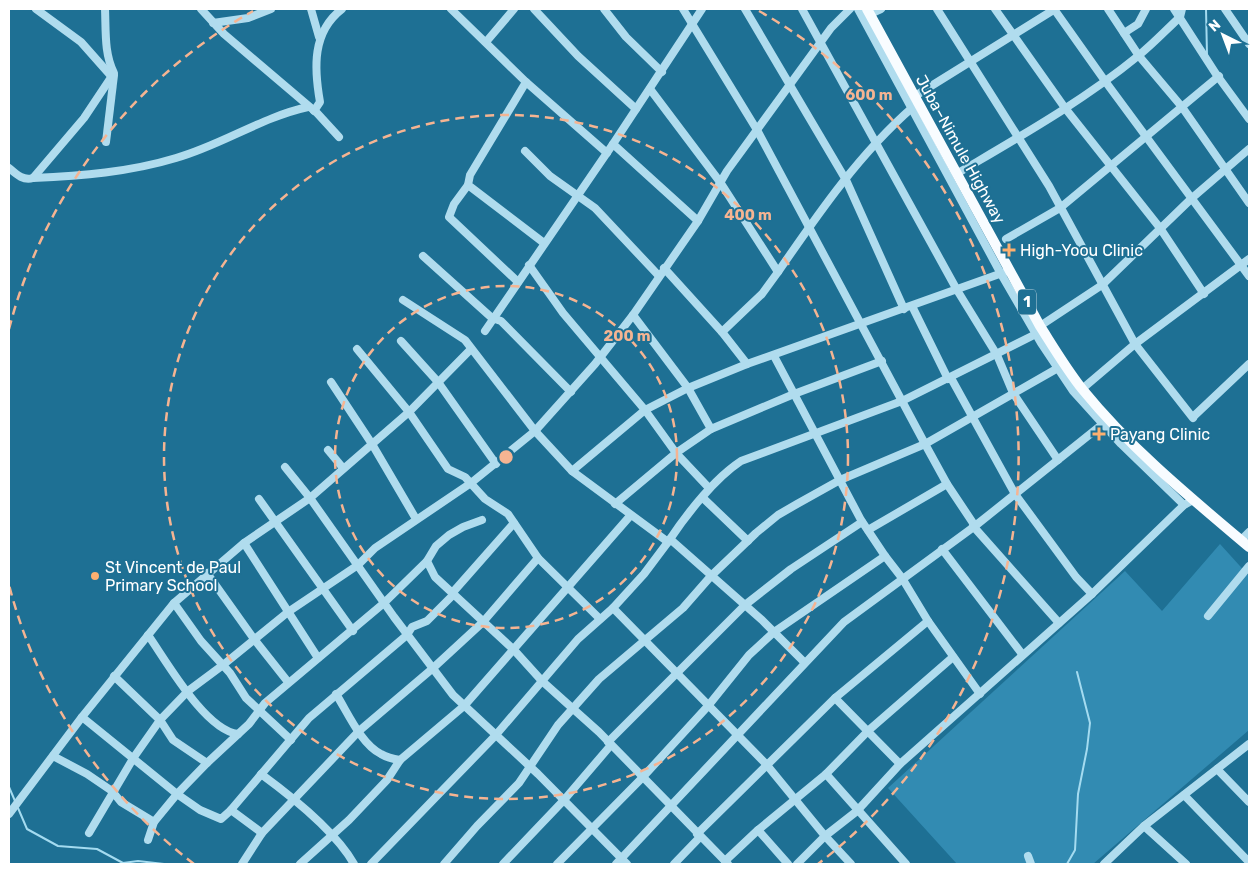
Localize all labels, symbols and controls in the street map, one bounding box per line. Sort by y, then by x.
north arrow [1198,10,1248,60]
text: N [1205,16,1224,35]
street label: Juba–Nimule Highway [912,71,1010,227]
text: 600 m [845,86,893,104]
text: 400 m [724,206,772,224]
place label: High-Yoou Clinic [1020,241,1143,260]
marker: High-Yoou Clinic [1002,243,1016,257]
road number: 1 [1018,290,1036,314]
text: 200 m [603,327,651,345]
place label: Payang Clinic [1110,425,1210,444]
marker: Payang Clinic [1092,427,1106,441]
centre of rings [497,448,515,466]
place label: St Vincent de Paul Primary School [105,558,241,595]
marker: St Vincent de Paul Primary School [89,570,101,582]

